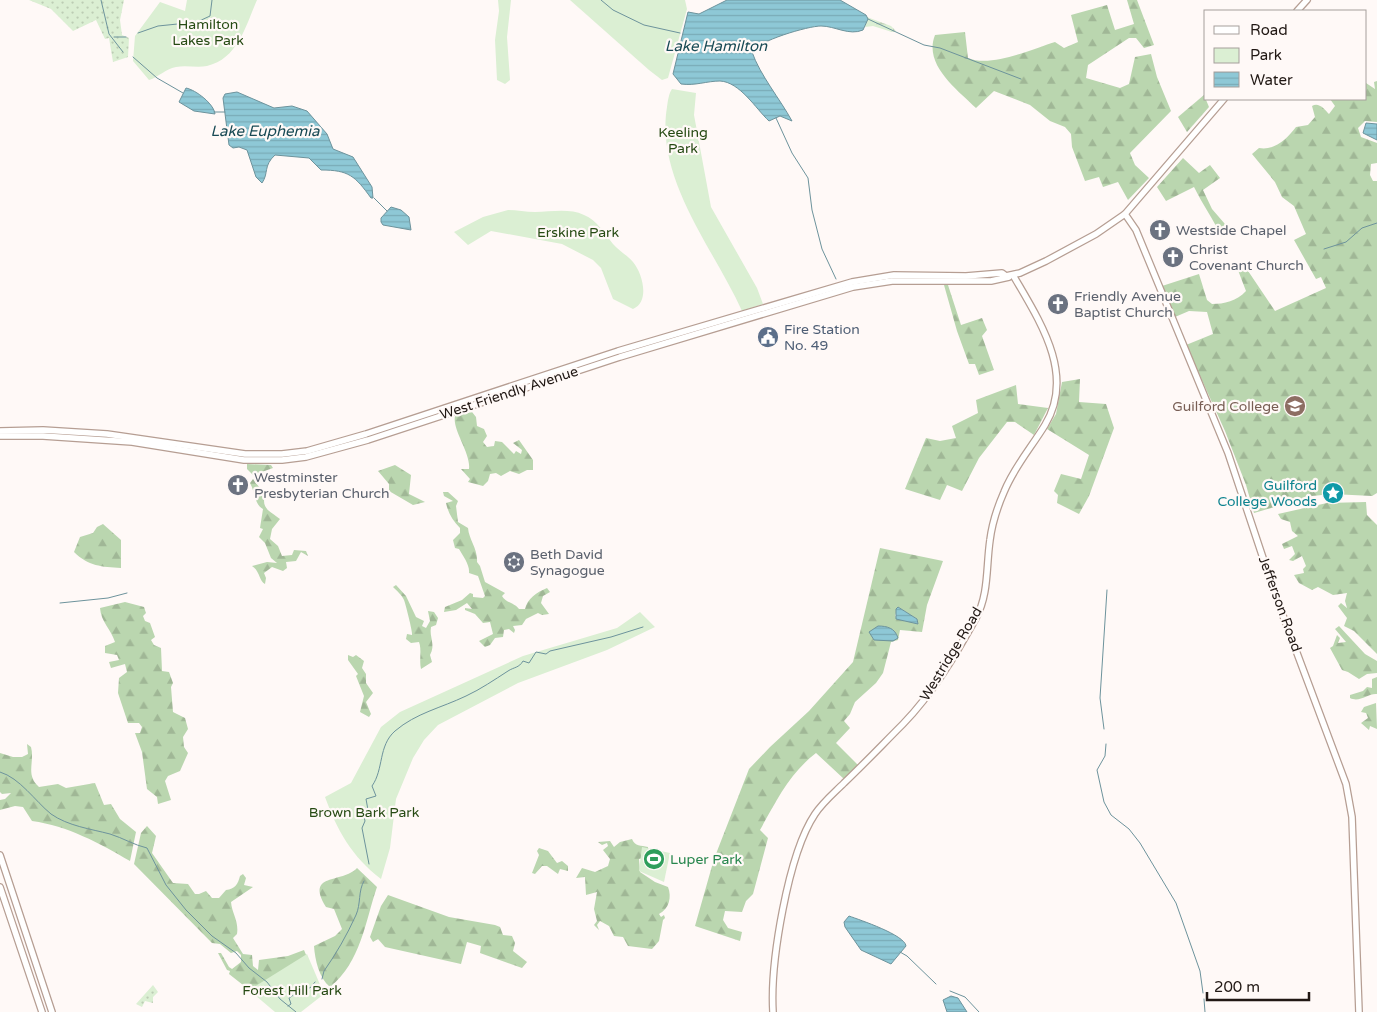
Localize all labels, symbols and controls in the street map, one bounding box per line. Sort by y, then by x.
legend [1204,10,1367,100]
park label: Hamilton Lakes Park [172,16,244,49]
text: Road [1250,21,1288,39]
water label: Lake Hamilton [665,37,768,55]
text: Park [1250,46,1282,64]
text: Water [1250,71,1293,89]
water label: Lake Euphemia [210,122,320,140]
park label: Keeling Park [658,124,708,157]
church icon: Westside Chapel [1148,218,1172,242]
place label: Westside Chapel [1176,222,1286,239]
park label: Erskine Park [537,224,619,241]
place label: Christ Covenant Church [1189,241,1304,274]
church icon: Christ Covenant Church [1161,245,1185,269]
place label: Friendly Avenue Baptist Church [1074,288,1181,321]
church icon: Friendly Avenue Baptist Church [1046,292,1070,316]
place label: Fire Station No. 49 [784,321,860,354]
public building icon: Fire Station No. 49 [756,325,780,349]
street label: West Friendly Avenue [438,363,580,423]
school or university icon: Guilford College [1283,394,1307,418]
place label: Guilford College [1172,398,1279,415]
place label: Westminster Presbyterian Church [254,469,390,502]
church icon: Westminster Presbyterian Church [226,473,250,497]
place label: Guilford College Woods [1218,477,1317,510]
place icon: Guilford College Woods [1321,481,1345,505]
place label: Beth David Synagogue [530,546,605,579]
synagogue icon: Beth David Synagogue [502,550,526,574]
street label: Jefferson Road [1255,554,1305,654]
street label: Westridge Road [916,604,986,704]
park label: Brown Bark Park [309,804,420,821]
sports icon: Luper Park [642,847,666,871]
place label: Luper Park [670,851,743,868]
scale bar [1207,970,1310,1002]
text: 200 m [1214,978,1260,996]
park label: Forest Hill Park [242,982,342,999]

